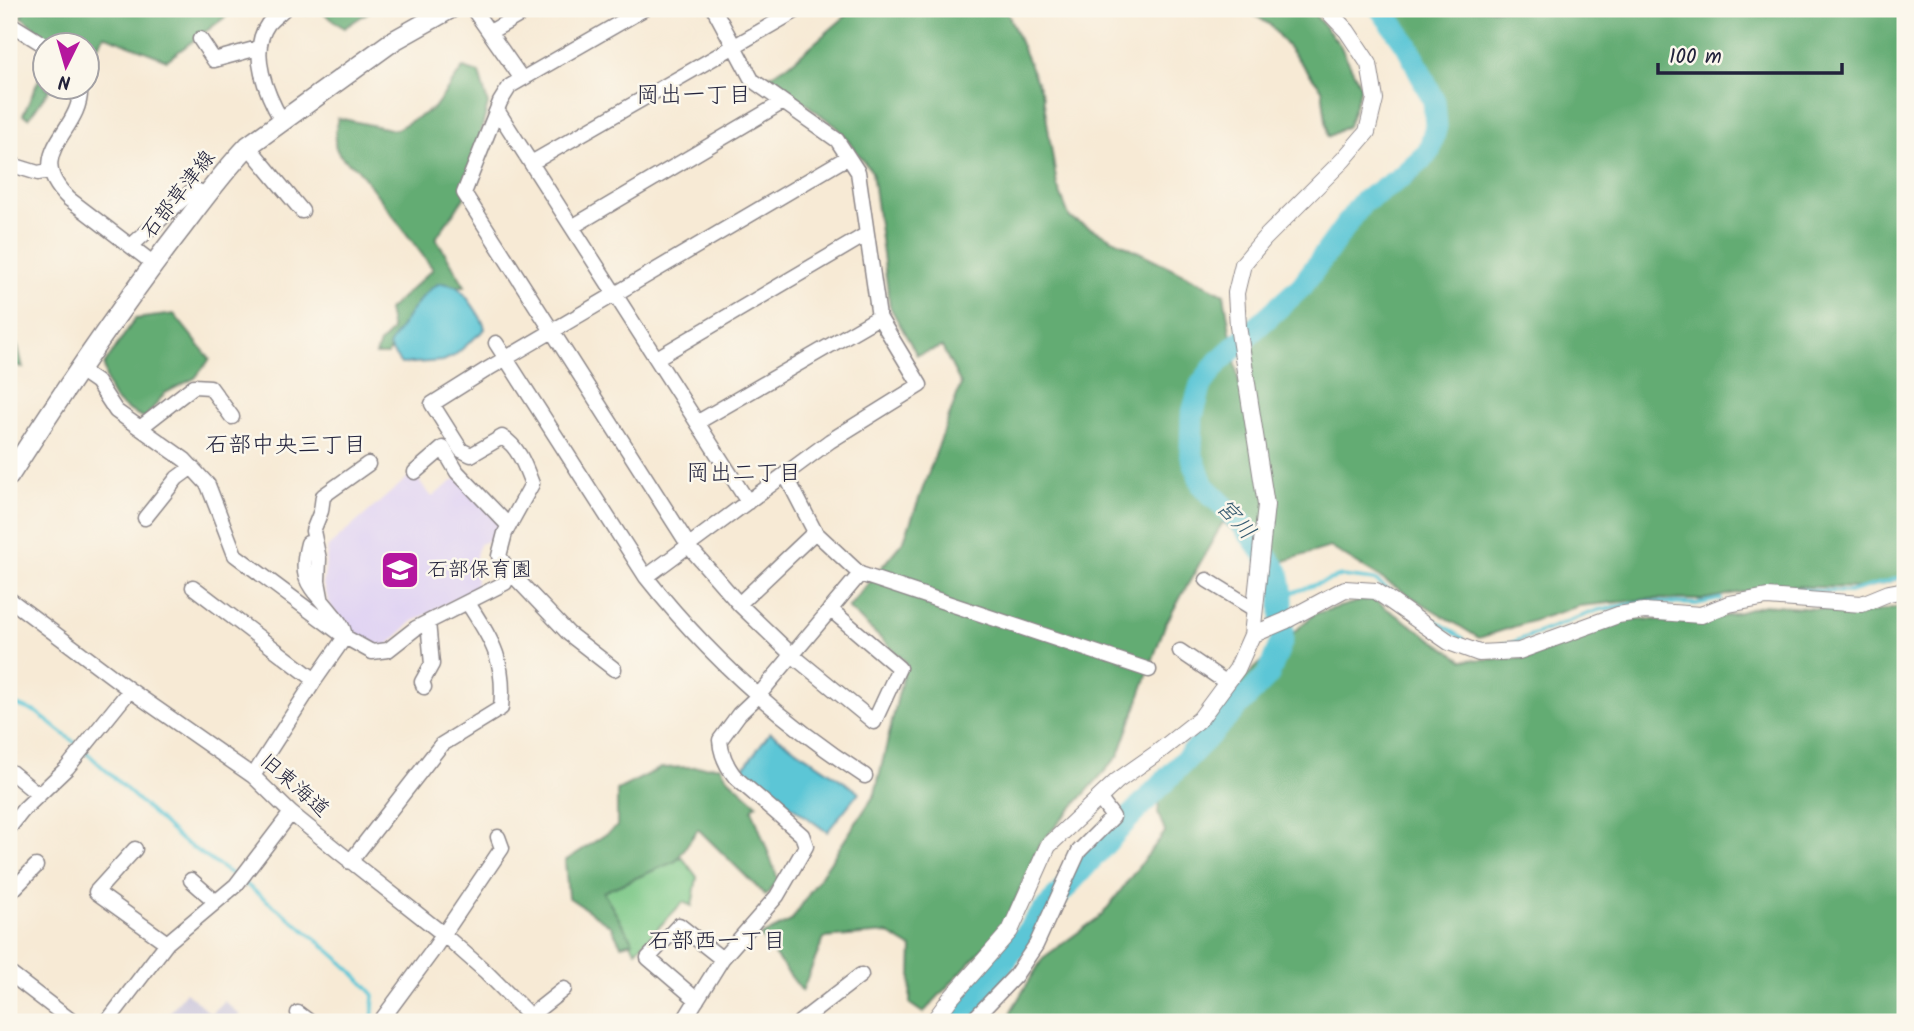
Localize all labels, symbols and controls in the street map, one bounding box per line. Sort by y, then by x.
north arrow [32,32,102,102]
scale bar [1658,32,1842,76]
text: 100 m [1669,41,1722,74]
text: N [57,65,72,96]
district label: 岡出一丁目 [637,78,752,114]
street label: 石部草津線 [134,143,224,247]
district label: 石部中央三丁目 [206,428,367,464]
district label: 岡出二丁目 [687,456,802,492]
water label: 宮川 [1206,491,1264,549]
school or university icon: 石部保育園 [379,549,421,591]
place label: 石部保育園 [427,554,532,587]
street label: 旧東海道 [251,746,337,826]
district label: 石部西一丁目 [648,924,786,960]

